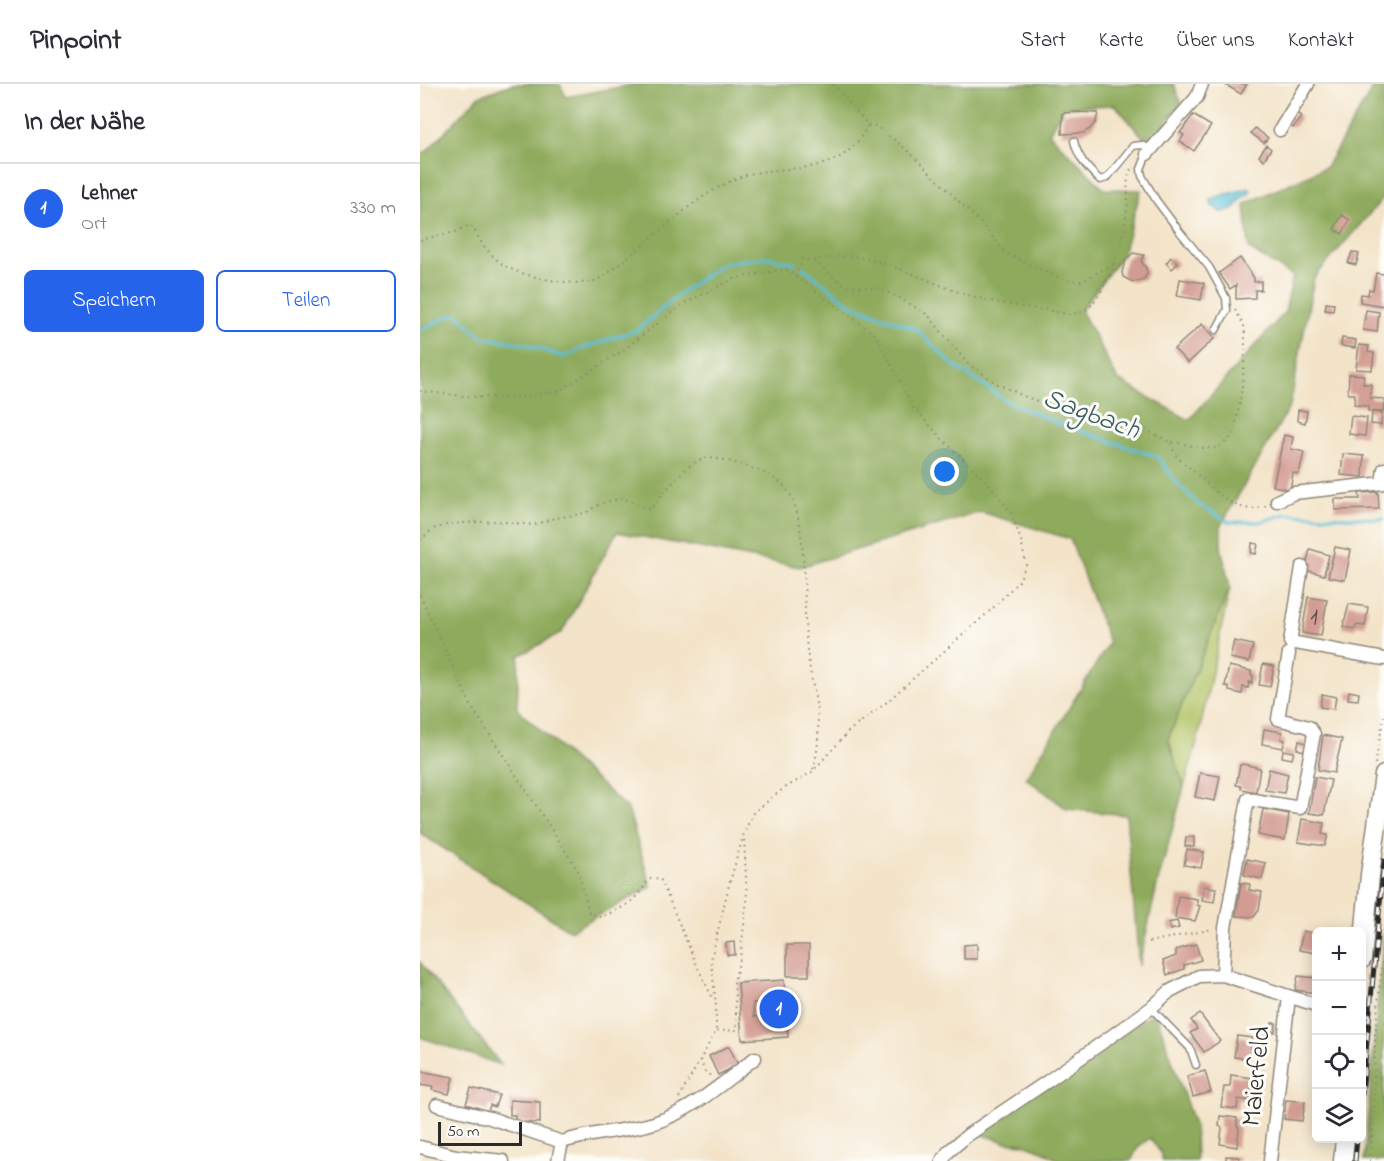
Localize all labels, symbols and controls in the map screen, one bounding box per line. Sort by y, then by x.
text: Pinpoint [30,21,121,62]
text: Start [1020,26,1066,56]
text: Karte [1099,26,1143,56]
text: Über uns [1176,26,1255,56]
text: Kontakt [1288,26,1354,56]
text: In der Nähe [24,104,145,142]
text: Lehner [81,178,137,210]
text: 1 [40,194,47,223]
text: 330 m [350,194,396,223]
text: Ort [81,210,107,239]
button: Speichern [24,270,204,332]
button: Teilen [216,270,396,332]
water label: Sagbach [1037,379,1146,452]
your location [930,457,959,486]
house number: 1 [1310,601,1318,636]
map controls [1312,927,1366,1143]
button: + [1312,927,1366,981]
button: − [1312,981,1366,1035]
pin: 1 [760,986,798,1032]
street label: Maierfeld [1233,1024,1282,1128]
button: locate [1312,1035,1366,1089]
button: layers [1312,1089,1366,1143]
scale bar [438,1119,522,1146]
text: 50 m [447,1120,479,1144]

